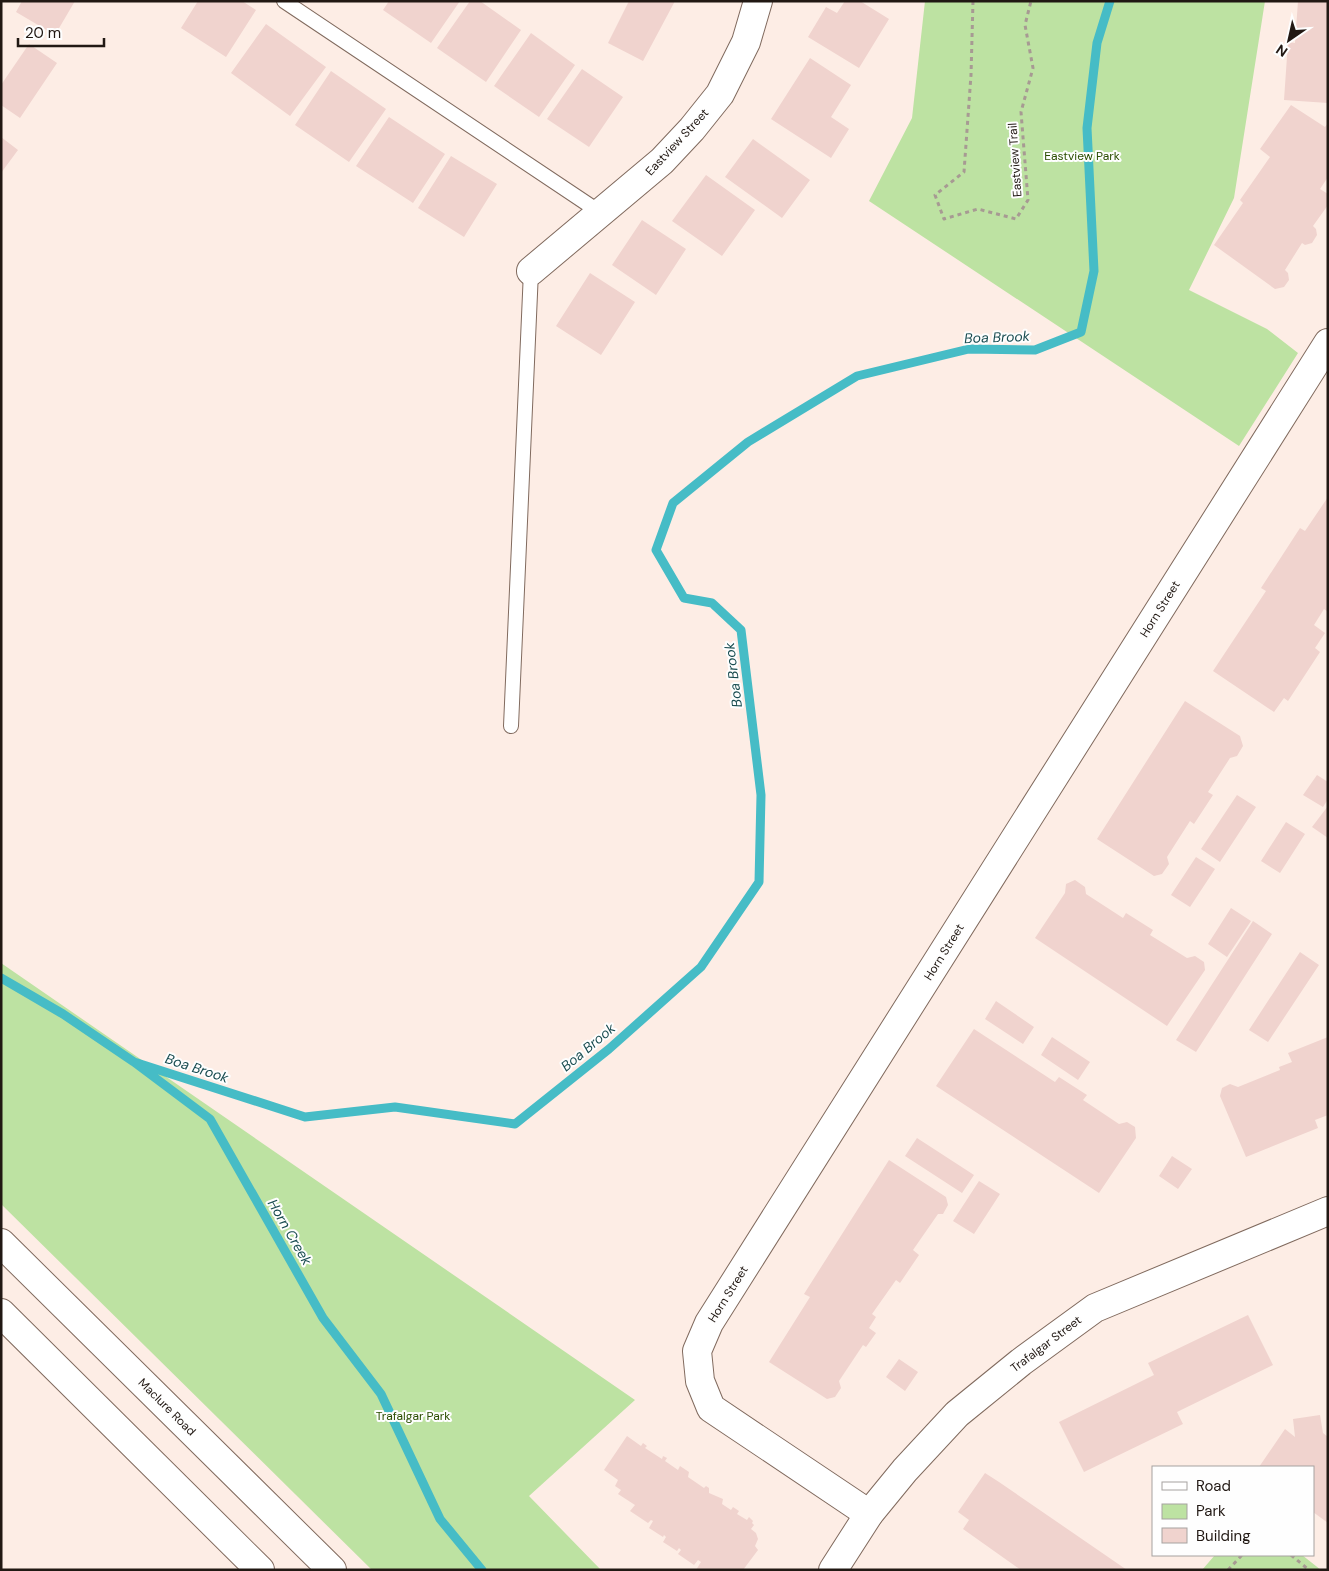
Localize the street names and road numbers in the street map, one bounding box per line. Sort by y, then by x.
street label: Eastview Street [642,105,712,179]
street label: Eastview Trail [1004,122,1026,198]
street label: Horn Street [1136,577,1184,640]
street label: Horn Street [920,920,968,983]
street label: Horn Street [704,1262,752,1325]
street label: Trafalgar Street [1007,1312,1085,1376]
street label: Maclure Road [135,1375,199,1439]

